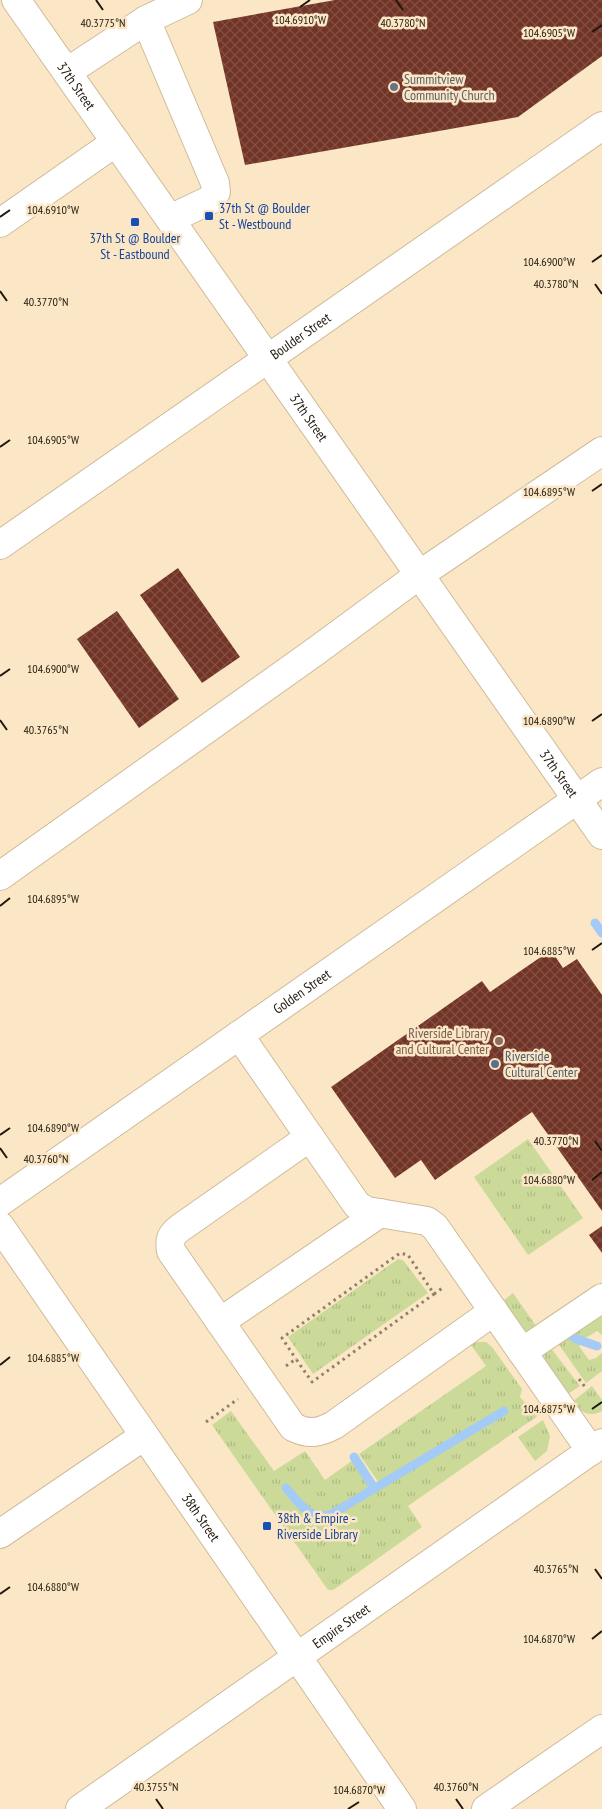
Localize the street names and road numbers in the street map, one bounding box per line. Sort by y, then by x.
street label: 37th Street [53,58,99,114]
street label: Boulder Street [267,309,334,363]
street label: 37th Street [286,390,332,445]
street label: 37th Street [536,746,582,801]
street label: Golden Street [269,965,334,1018]
street label: 38th Street [178,1490,224,1545]
street label: Empire Street [309,1599,373,1652]

